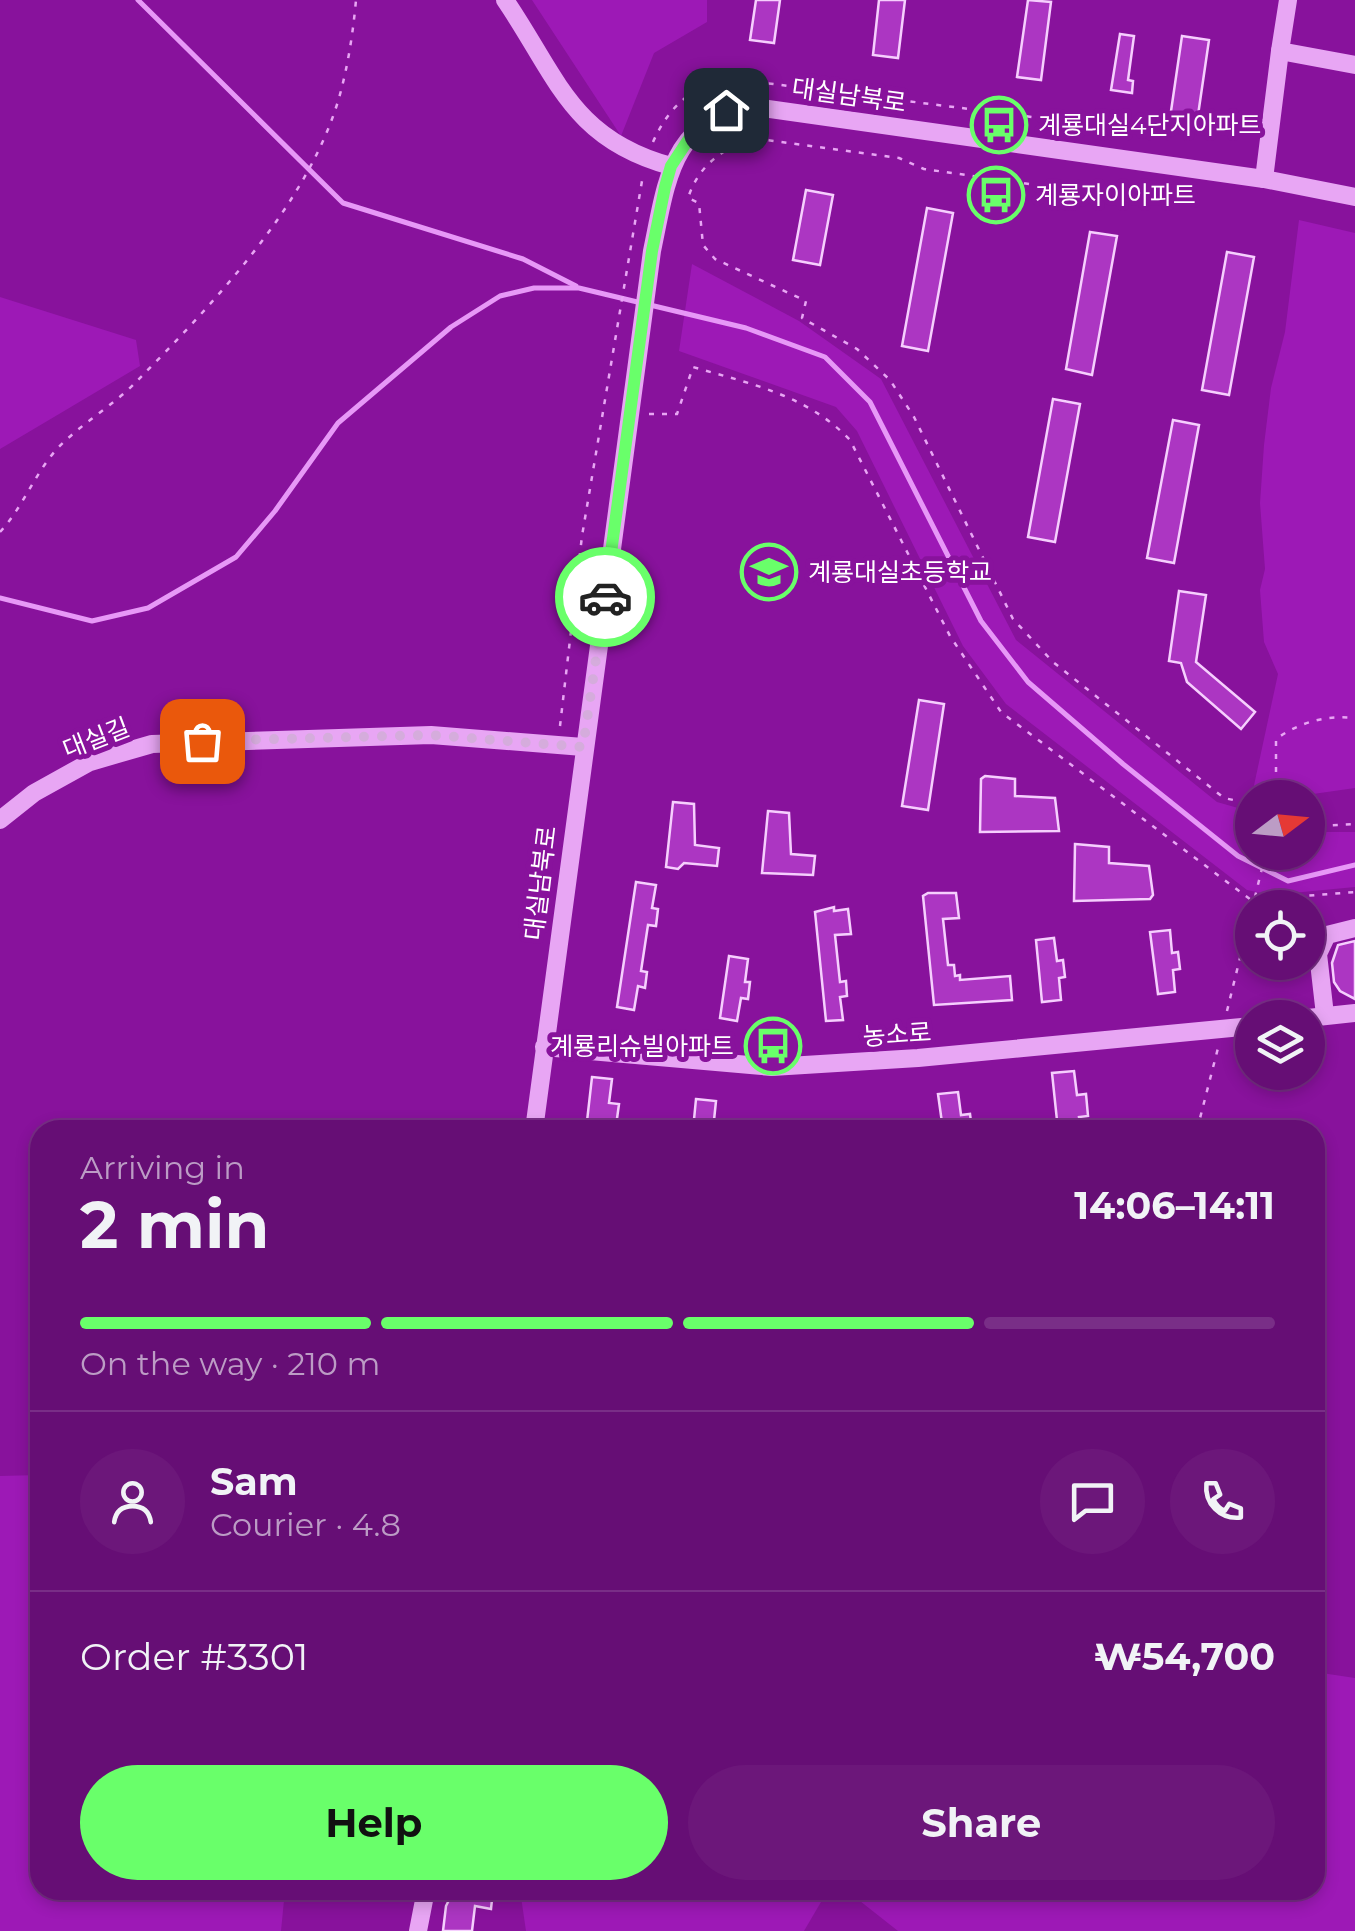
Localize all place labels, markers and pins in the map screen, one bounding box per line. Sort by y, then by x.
pin [684,68,769,153]
bus stop icon: 계룡대실4단지아파트 [969,95,1029,155]
place label: 계룡대실4단지아파트 [1038,110,1262,140]
bus stop icon: 계룡자이아파트 [966,165,1026,225]
place label: 계룡자이아파트 [1035,180,1196,210]
school or university icon: 계룡대실초등학교 [739,542,799,602]
place label: 계룡대실초등학교 [808,557,992,587]
pin [160,699,245,784]
bus stop icon: 계룡리슈빌아파트 [743,1016,803,1076]
place label: 계룡리슈빌아파트 [550,1031,734,1061]

